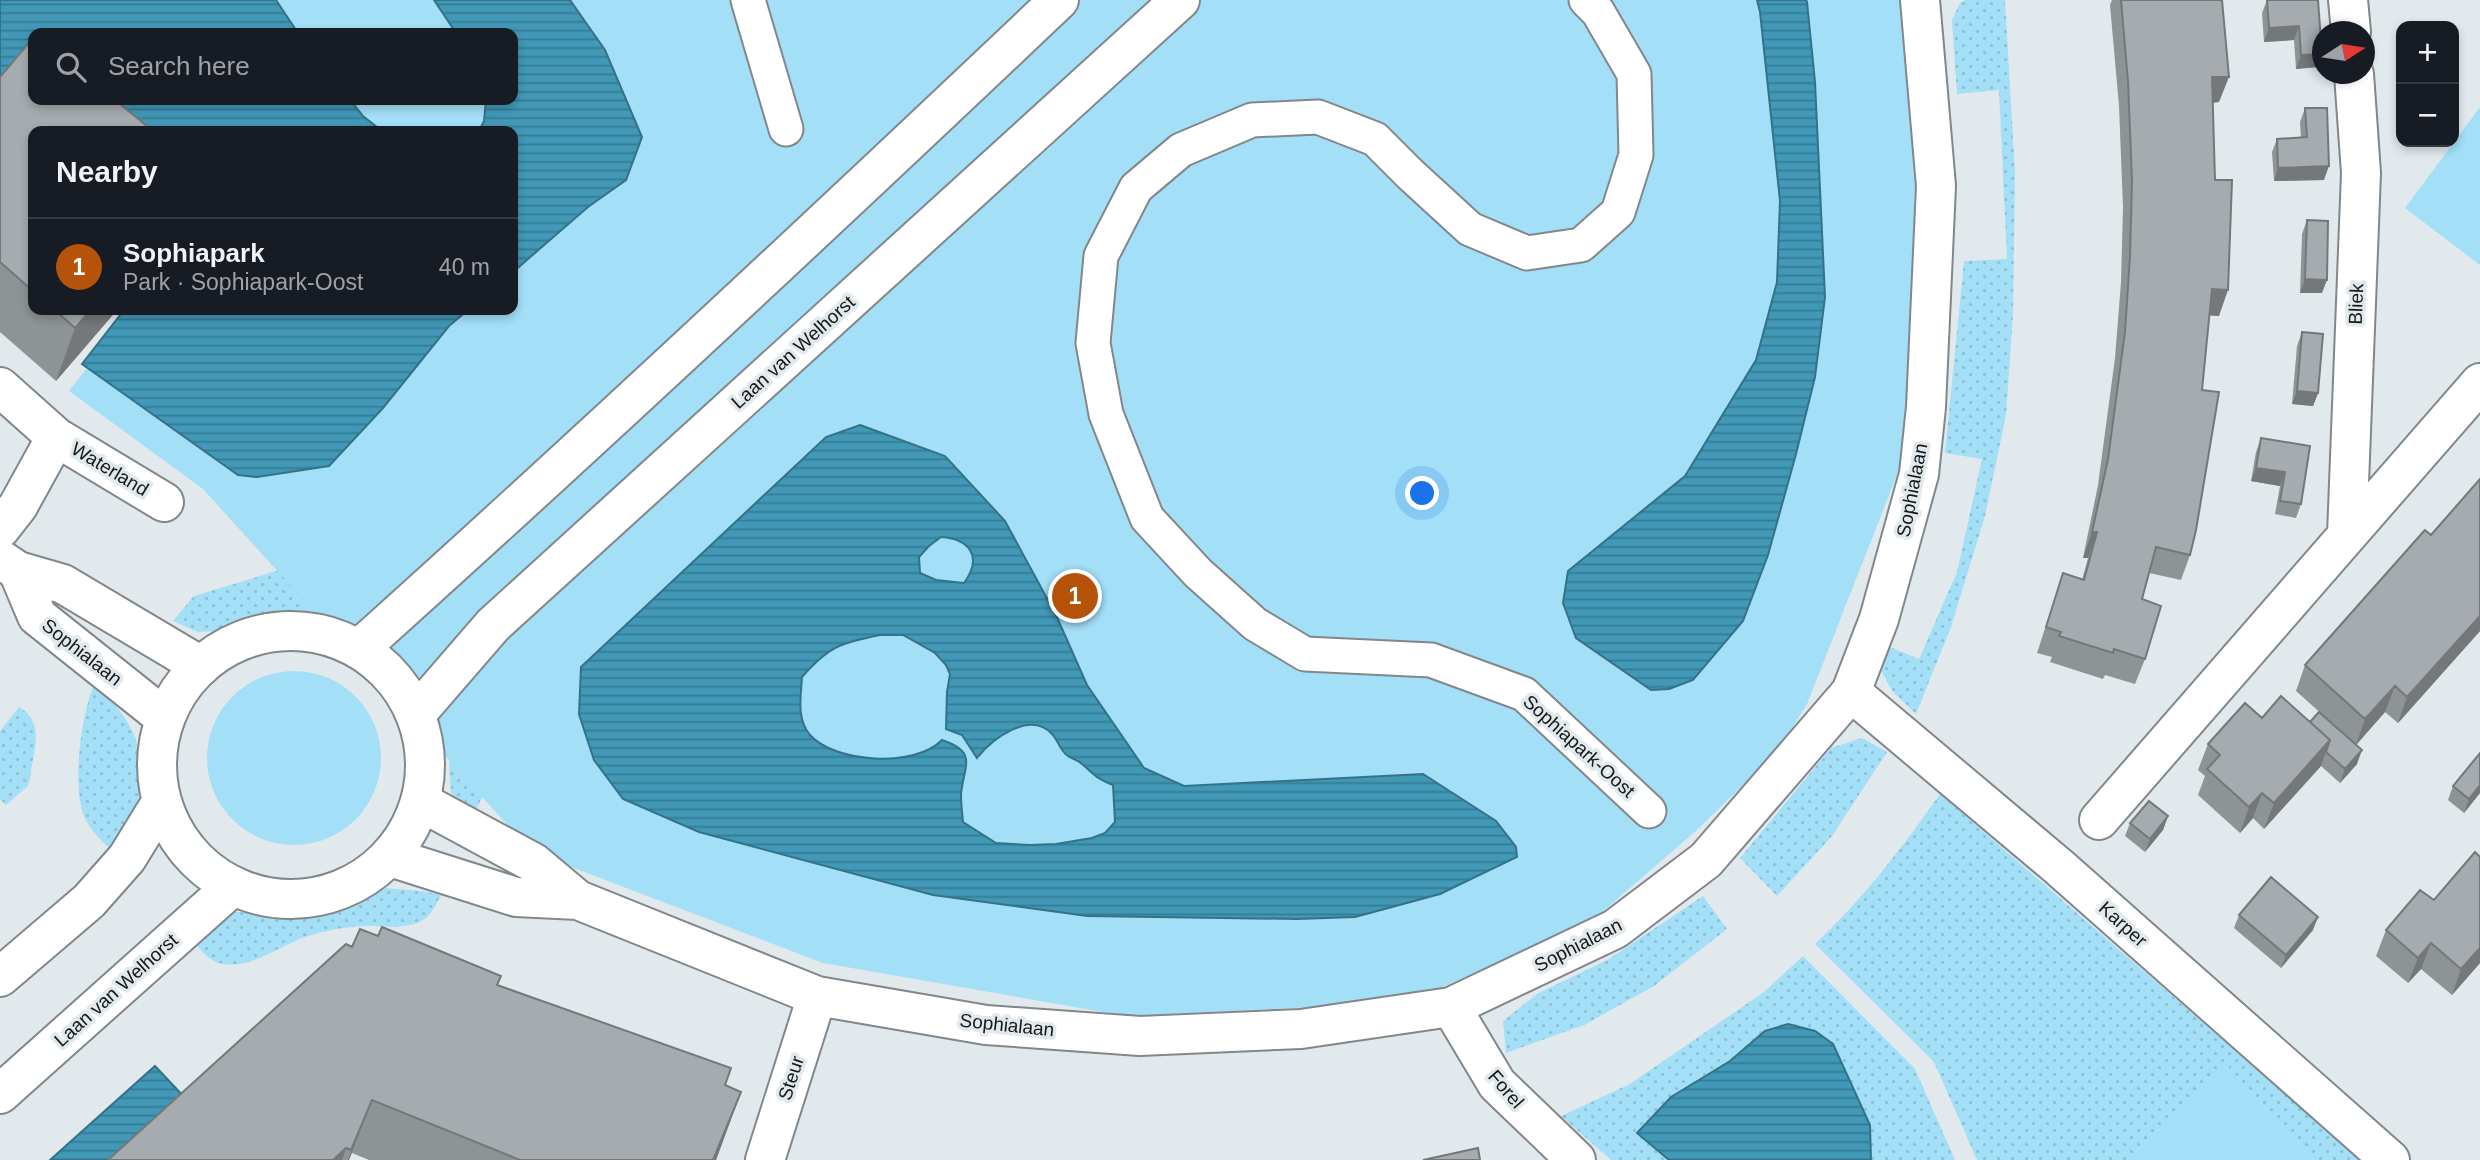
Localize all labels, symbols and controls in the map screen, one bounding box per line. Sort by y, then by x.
north arrow [2312,21,2375,84]
map controls [2396,21,2459,147]
button: + [2396,21,2459,84]
search box [28,28,518,105]
icon: search [52,48,90,86]
text: Search here [108,51,250,81]
button: − [2396,84,2459,147]
text: Nearby [56,155,158,188]
text: Sophiapark [123,238,265,268]
text: 1 [73,254,85,280]
text: 40 m [439,254,490,280]
text: Park · Sophiapark-Oost [123,269,363,295]
street label: Bliek [2345,283,2367,325]
street label: Laan van Welhorst [727,291,859,413]
street label: Waterland [68,438,152,500]
street label: Sophialaan [1893,441,1931,539]
your location [1405,476,1439,510]
pin: 1 [1052,570,1098,622]
street label: Sophialaan [38,614,126,690]
street label: Sophiapark-Oost [1519,690,1640,802]
street label: Karper [2095,897,2152,951]
street label: Sophialaan [1531,914,1625,976]
street label: Laan van Welhorst [50,929,182,1051]
street label: Sophialaan [959,1010,1055,1040]
street label: Steur [774,1053,808,1103]
street label: Forel [1484,1066,1528,1112]

